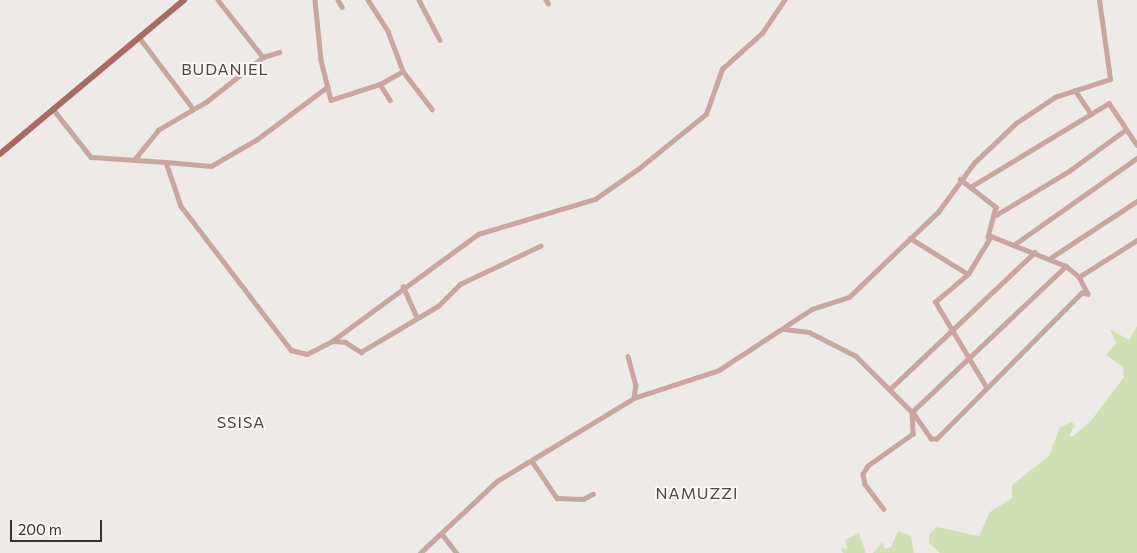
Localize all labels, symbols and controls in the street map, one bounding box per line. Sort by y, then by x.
district label: BUDANIEL [180,59,270,79]
district label: SSISA [216,412,266,432]
district label: NAMUZZI [655,483,739,503]
scale bar [12,510,105,542]
text: 200 m [18,520,62,538]

